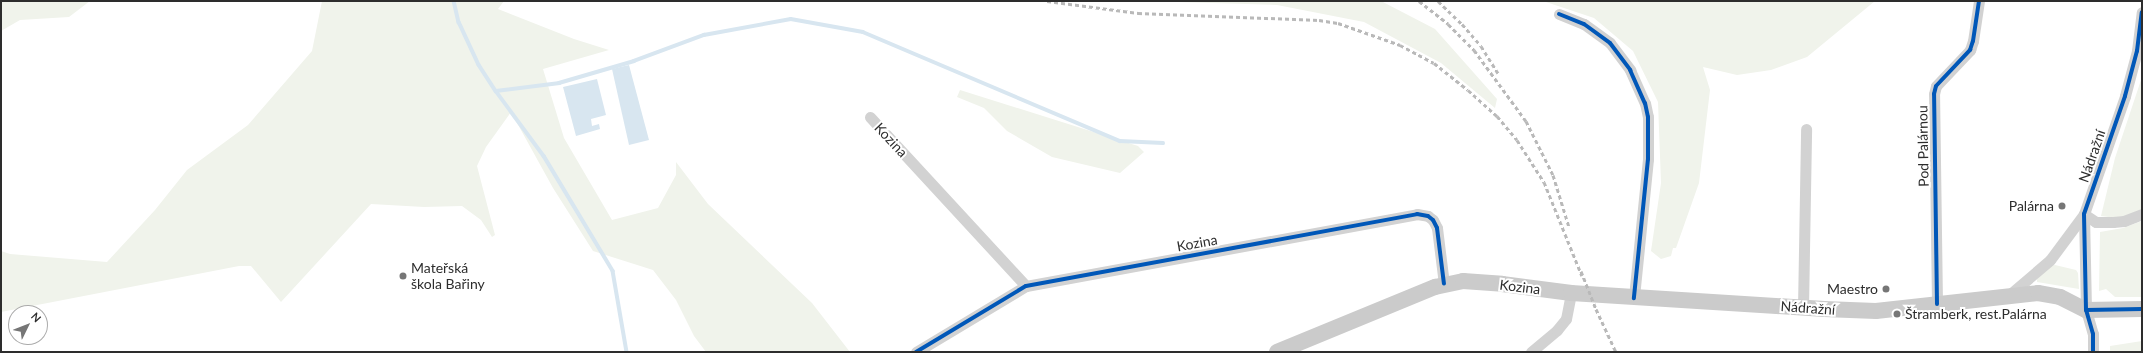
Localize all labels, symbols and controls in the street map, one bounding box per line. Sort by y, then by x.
street label: Pod Palárnou [1914,105,1932,187]
street label: Kozina [871,119,911,161]
street label: Nádražní [2075,127,2109,185]
place label: Palárna [2009,198,2054,214]
marker: Palárna [2057,201,2067,211]
street label: Kozina [1175,231,1219,255]
place label: Mateřská škola Bařiny [411,260,485,292]
marker: Mateřská škola Bařiny [398,271,408,281]
street label: Kozina [1499,276,1541,298]
place label: Maestro [1827,281,1878,297]
marker: Maestro [1881,284,1891,294]
street label: Nádražní [1780,298,1836,318]
north arrow [8,305,48,345]
place label: Štramberk, rest.Palárna [1905,306,2047,322]
marker: Štramberk, rest.Palárna [1892,309,1902,319]
text: N [29,310,44,325]

